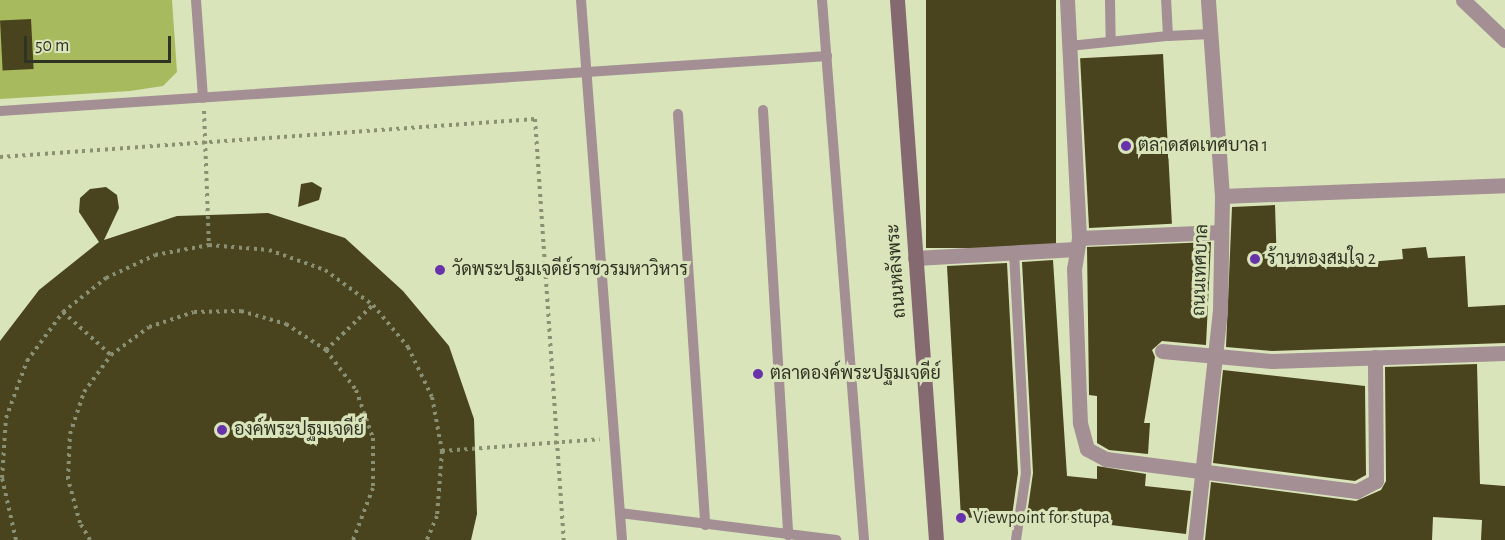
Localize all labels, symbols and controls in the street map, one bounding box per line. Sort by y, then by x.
scale bar [27,24,174,62]
text: 50 m [35,37,69,55]
place label: ตลาดสดเทศบาล 1 [1138,135,1268,157]
marker: ตลาดสดเทศบาล 1 [1119,139,1133,153]
street label: ถนนหลังพระ [883,223,911,319]
street label: ถนนเทศบาล [1189,223,1213,317]
place label: ร้านทองสมใจ 2 [1267,248,1376,270]
marker: ร้านทองสมใจ 2 [1248,252,1262,266]
place label: วัดพระปฐมเจดีย์ราชวรมหาวิหาร [452,259,688,281]
marker: วัดพระปฐมเจดีย์ราชวรมหาวิหาร [433,263,447,277]
place label: ตลาดองค์พระปฐมเจดีย์ [770,363,941,385]
marker: ตลาดองค์พระปฐมเจดีย์ [751,367,765,381]
place label: องค์พระปฐมเจดีย์ [234,419,364,441]
marker: องค์พระปฐมเจดีย์ [215,423,229,437]
place label: Viewpoint for stupa [973,507,1110,529]
marker: Viewpoint for stupa [954,511,968,525]

